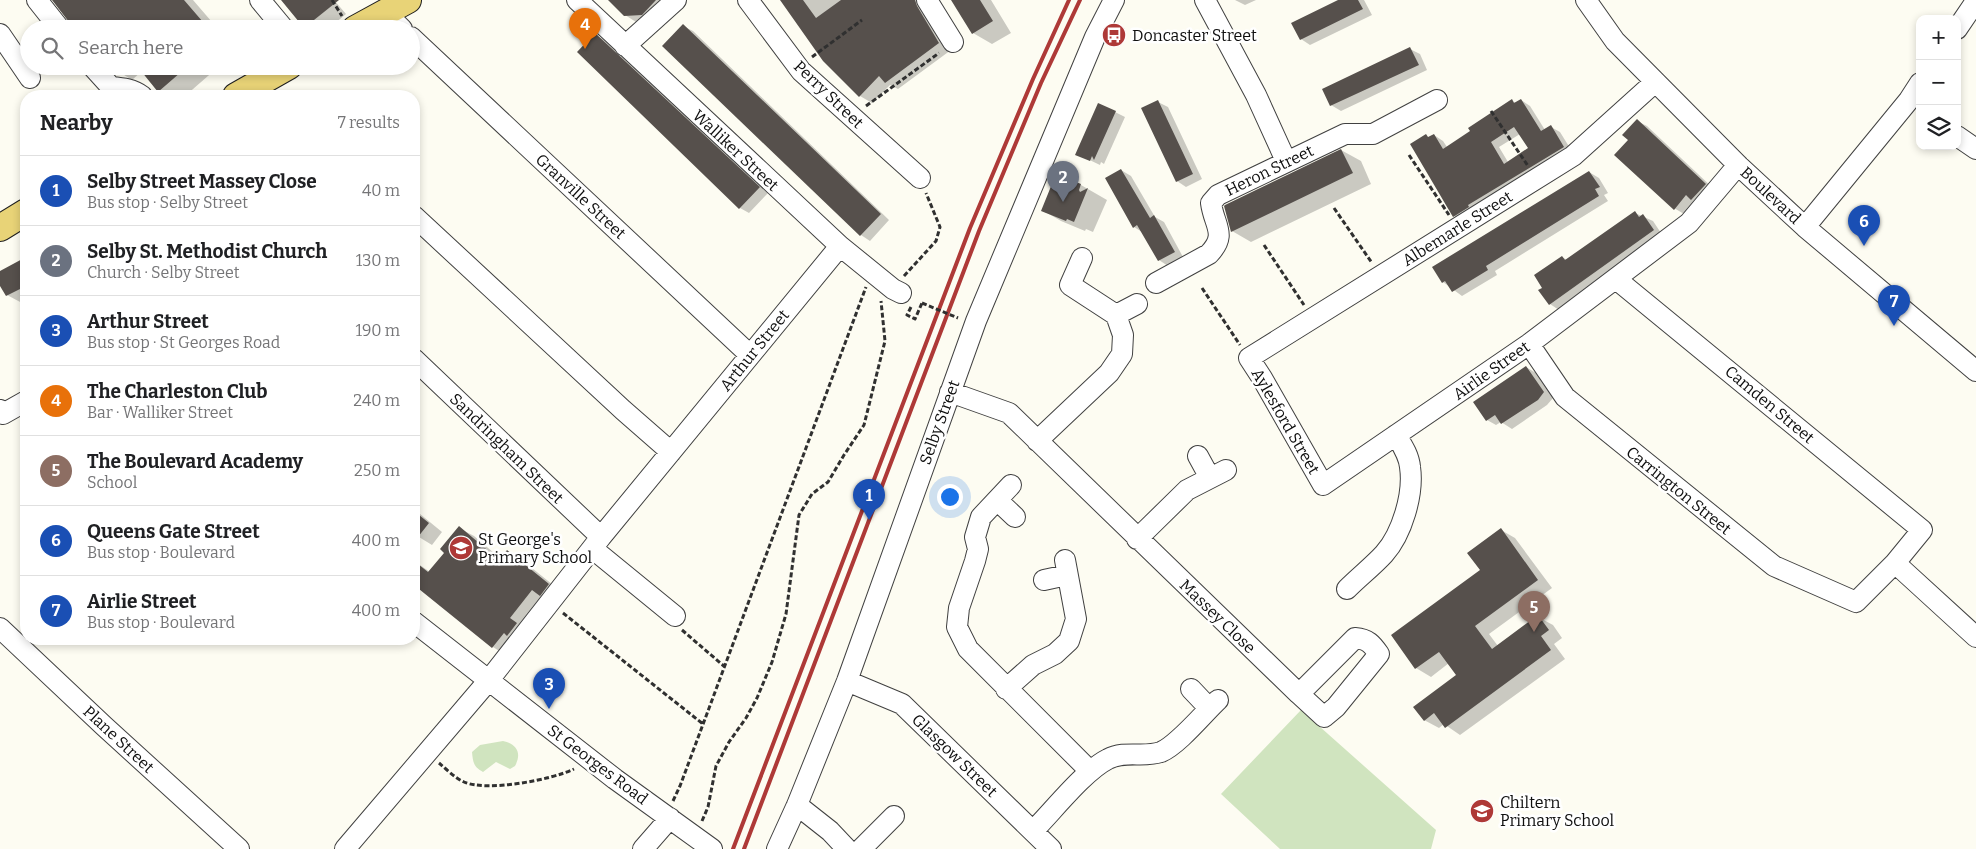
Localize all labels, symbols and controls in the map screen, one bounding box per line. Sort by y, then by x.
pin: 4 [569,8,601,49]
map controls [1916,15,1961,150]
button: + [1916,15,1961,60]
search box [20,20,420,75]
bus stop icon: Doncaster Street [1101,22,1127,48]
place label: Doncaster Street [1132,26,1257,45]
icon: search [38,34,66,62]
text: Search here [78,36,183,59]
street label: Perry Street [790,57,867,132]
button: − [1916,60,1961,105]
button: layers [1916,105,1961,150]
street label: Walliker Street [689,106,783,195]
text: Nearby [40,110,113,136]
text: 7 results [338,113,400,132]
street label: Heron Street [1222,141,1317,200]
street label: Granville Street [532,150,630,243]
pin: 2 [1047,161,1079,202]
street label: Boulevard [1737,163,1805,228]
text: Selby Street Massey Close [87,170,317,193]
text: 1 [53,181,59,200]
text: 40 m [362,181,400,200]
street label: Albemarle Street [1399,187,1516,270]
text: Bus stop · Selby Street [87,193,248,212]
pin: 6 [1848,205,1880,246]
text: Selby St. Methodist Church [87,240,327,263]
text: 2 [51,251,61,270]
text: 130 m [356,251,400,270]
text: Church · Selby Street [87,263,240,282]
pin: 7 [1878,285,1910,326]
street label: Arthur Street [716,306,793,395]
text: Arthur Street [87,310,209,333]
text: 3 [51,321,61,340]
text: 190 m [355,321,400,340]
text: Bus stop · St Georges Road [87,333,280,352]
street label: Airlie Street [1449,337,1533,404]
street label: Camden Street [1721,362,1818,447]
street label: Aylesford Street [1248,365,1324,478]
street label: Selby Street [915,377,964,467]
text: The Charleston Club [87,380,268,403]
street label: Sandringham Street [446,389,568,508]
text: 4 [51,391,61,410]
text: 240 m [353,391,400,410]
text: Bar · Walliker Street [87,403,233,422]
street label: Carrington Street [1622,442,1735,539]
text: The Boulevard Academy [87,450,303,473]
text: 5 [52,461,60,480]
text: 250 m [354,461,400,480]
text: School [87,473,137,492]
pin: 1 [853,479,885,520]
your location [937,484,963,510]
text: Queens Gate Street [87,520,260,543]
place label: St George's Primary School [478,530,593,567]
text: 6 [51,531,61,550]
text: 400 m [352,531,400,550]
school or university icon: St George's Primary School [448,535,474,561]
text: Bus stop · Boulevard [87,543,235,562]
street label: Massey Close [1176,575,1260,657]
text: Airlie Street [87,590,197,613]
pin: 5 [1518,591,1550,632]
text: 7 [52,601,60,620]
text: 400 m [352,601,400,620]
text: Bus stop · Boulevard [87,613,235,632]
pin: 3 [533,668,565,709]
street label: Plane Street [79,702,158,777]
street label: Glasgow Street [908,710,1001,801]
street label: St Georges Road [544,720,652,809]
place label: Chiltern Primary School [1500,793,1615,830]
school or university icon: Chiltern Primary School [1469,798,1495,824]

